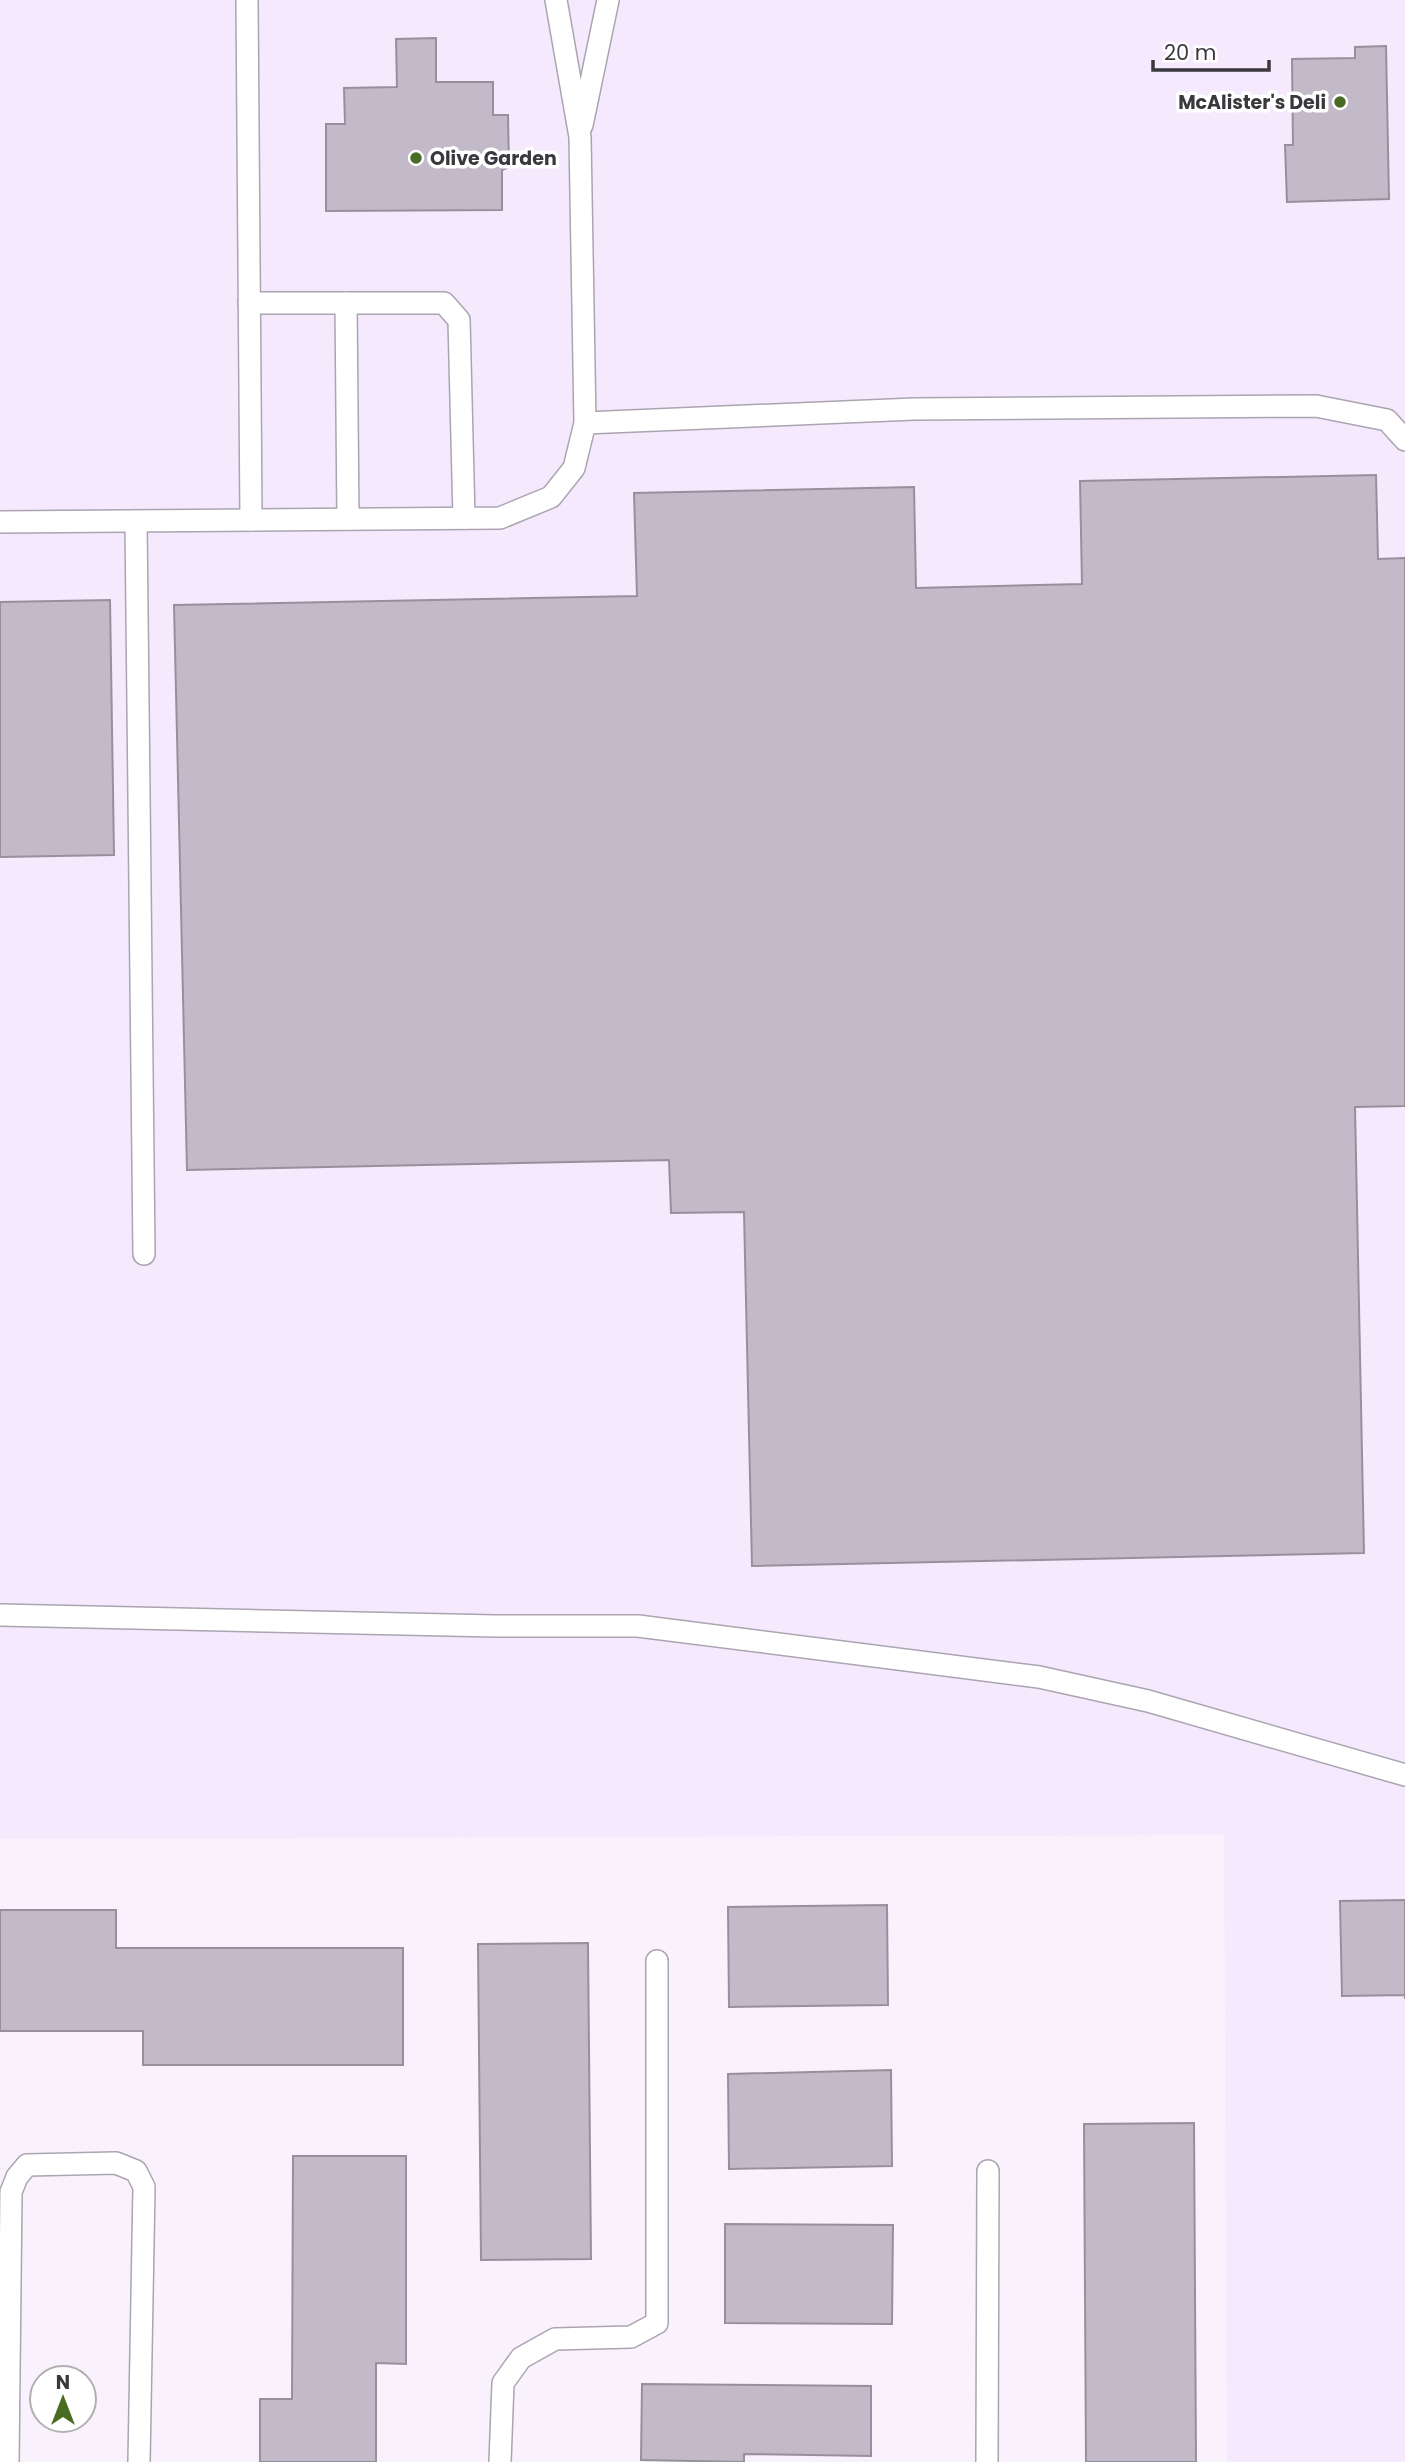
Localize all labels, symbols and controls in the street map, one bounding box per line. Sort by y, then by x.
scale bar [1153,28,1268,72]
text: 20 m [1164,38,1217,67]
place label: McAlister's Deli [1178,89,1326,116]
marker: McAlister's Deli [1332,94,1348,110]
place label: Olive Garden [430,145,557,172]
marker: Olive Garden [408,150,424,166]
north arrow [28,2364,98,2434]
text: N [56,2369,70,2396]

